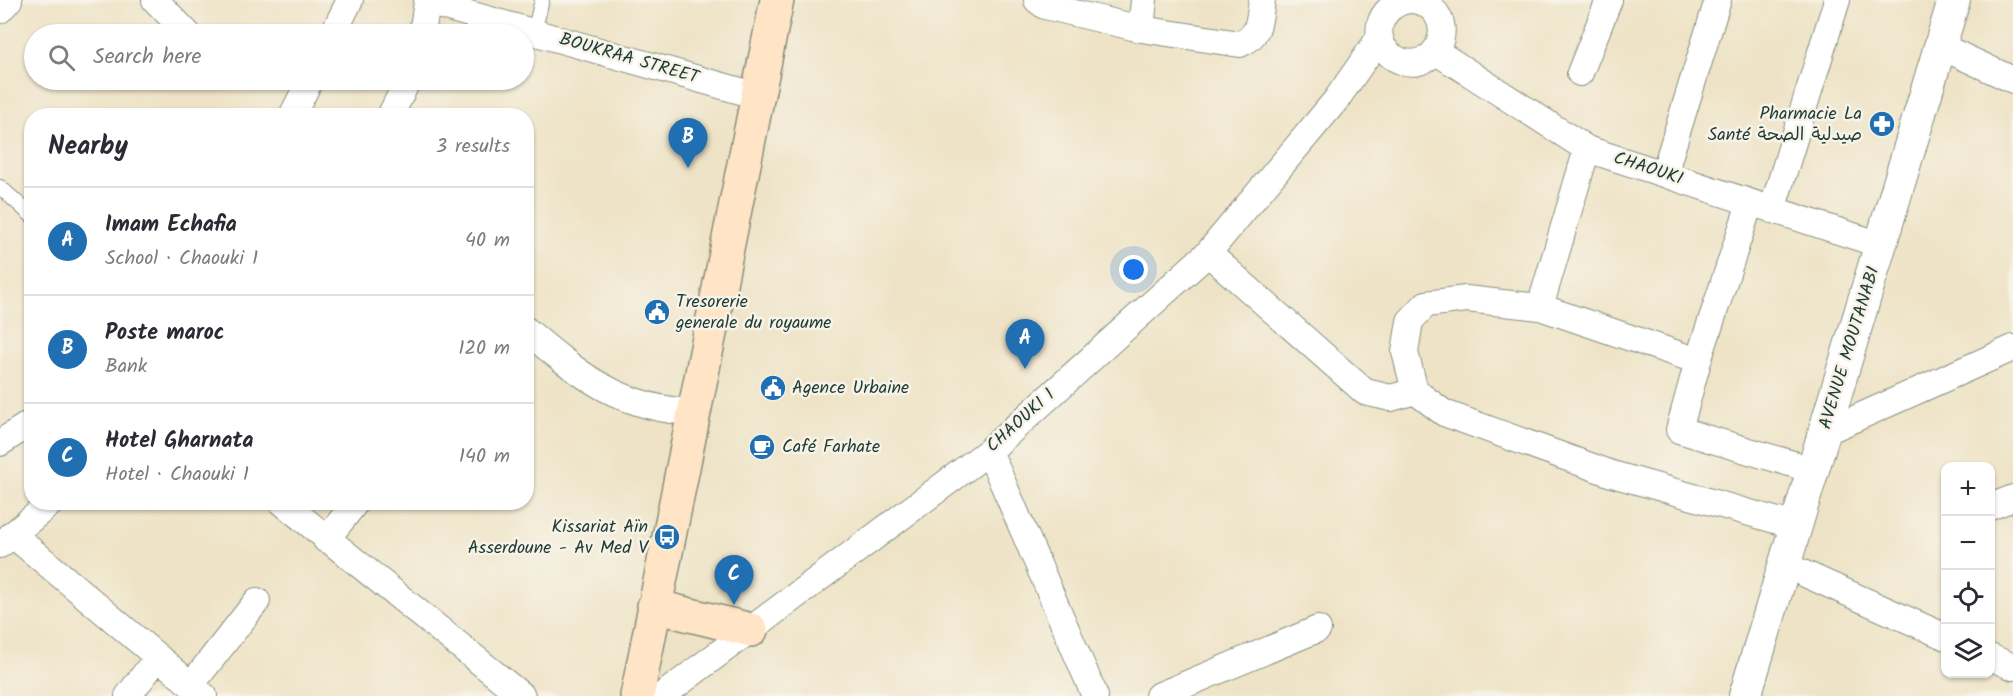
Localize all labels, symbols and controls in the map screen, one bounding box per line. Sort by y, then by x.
search box [24,24,534,90]
street label: BOUKRAA STREET [556,25,703,93]
text: Search here [93,40,201,75]
icon: search [45,41,78,74]
place label: Pharmacie La Santé صيدلية الصحة [1708,100,1862,150]
pharmacy icon: Pharmacie La Santé صيدلية الصحة [1867,109,1897,139]
pin: B [668,118,708,168]
text: Nearby [48,126,128,168]
text: 3 results [436,131,510,163]
street label: CHAOUKI [1609,144,1687,194]
text: Imam Echafia [105,208,237,243]
text: A [61,225,74,257]
text: 40 m [465,225,510,257]
text: School · Chaouki 1 [105,243,258,275]
your location [1119,255,1148,284]
street label: AVENUE MOUTANABI [1812,263,1888,433]
place label: Tresorerie generale du royaume [675,288,831,338]
public building icon: Tresorerie generale du royaume [642,297,672,327]
text: Poste maroc [105,316,225,351]
pin: A [1006,320,1044,369]
text: B [61,333,74,365]
text: 120 m [458,333,510,365]
text: Bank [105,351,147,383]
public building icon: Agence Urbaine [758,373,788,403]
place label: Agence Urbaine [792,374,909,403]
street label: CHAOUKI 1 [980,382,1062,460]
text: Hotel Gharnata [105,424,254,459]
cafe icon: Café Farhate [747,432,777,462]
place label: Café Farhate [782,433,880,462]
text: C [61,441,74,473]
text: 140 m [459,441,510,473]
text: Hotel · Chaouki 1 [105,459,249,491]
map controls [1941,462,1995,678]
button: + [1941,462,1995,516]
place label: Kissariat Aïn Asserdoune - Av Med V [468,513,649,563]
button: − [1941,516,1995,570]
bus stop icon: Kissariat Aïn Asserdoune - Av Med V [652,522,682,552]
pin: C [714,556,754,605]
button: locate [1941,570,1995,624]
button: layers [1941,624,1995,678]

